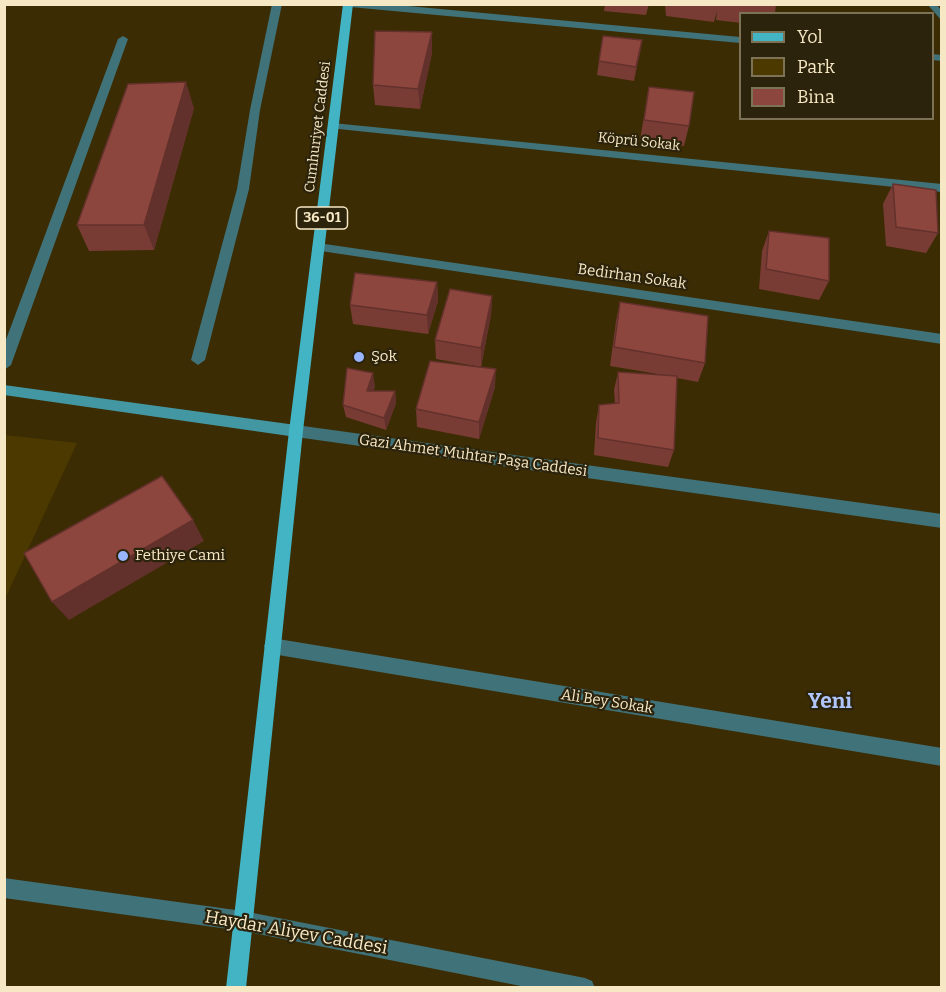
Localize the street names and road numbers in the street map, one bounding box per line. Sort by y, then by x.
street label: Cumhuriyet Caddesi [302,60,334,194]
street label: Köprü Sokak [597,129,681,155]
road number: 36-01 [296,207,348,229]
street label: Bedirhan Sokak [576,260,688,294]
street label: Gazi Ahmet Muhtar Paşa Caddesi [358,431,588,481]
street label: Ali Bey Sokak [560,686,654,718]
street label: Haydar Aliyev Caddesi [203,906,389,960]

